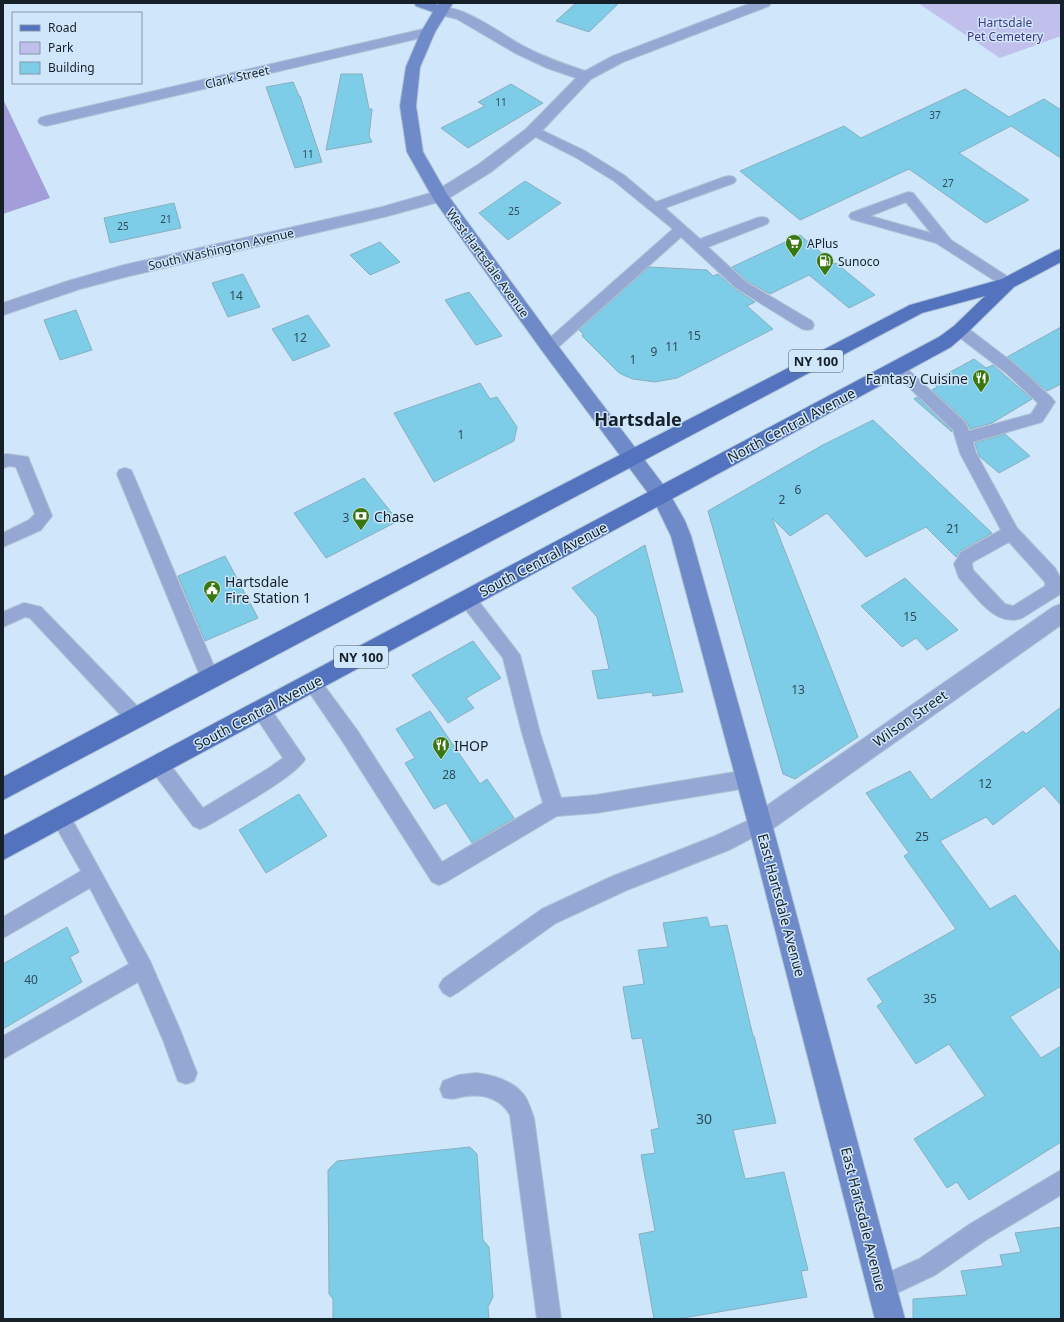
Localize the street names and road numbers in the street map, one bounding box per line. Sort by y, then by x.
street label: Clark Street [203,61,271,93]
street label: West Hartsdale Avenue [443,205,533,321]
street label: South Washington Avenue [146,224,296,274]
road number: NY 100 [789,350,843,372]
street label: North Central Avenue [724,383,858,467]
street label: South Central Avenue [476,517,610,601]
road number: NY 100 [334,646,388,668]
street label: South Central Avenue [191,670,325,754]
street label: Wilson Street [869,685,951,751]
street label: East Hartsdale Avenue [754,831,810,979]
street label: East Hartsdale Avenue [837,1145,891,1293]

